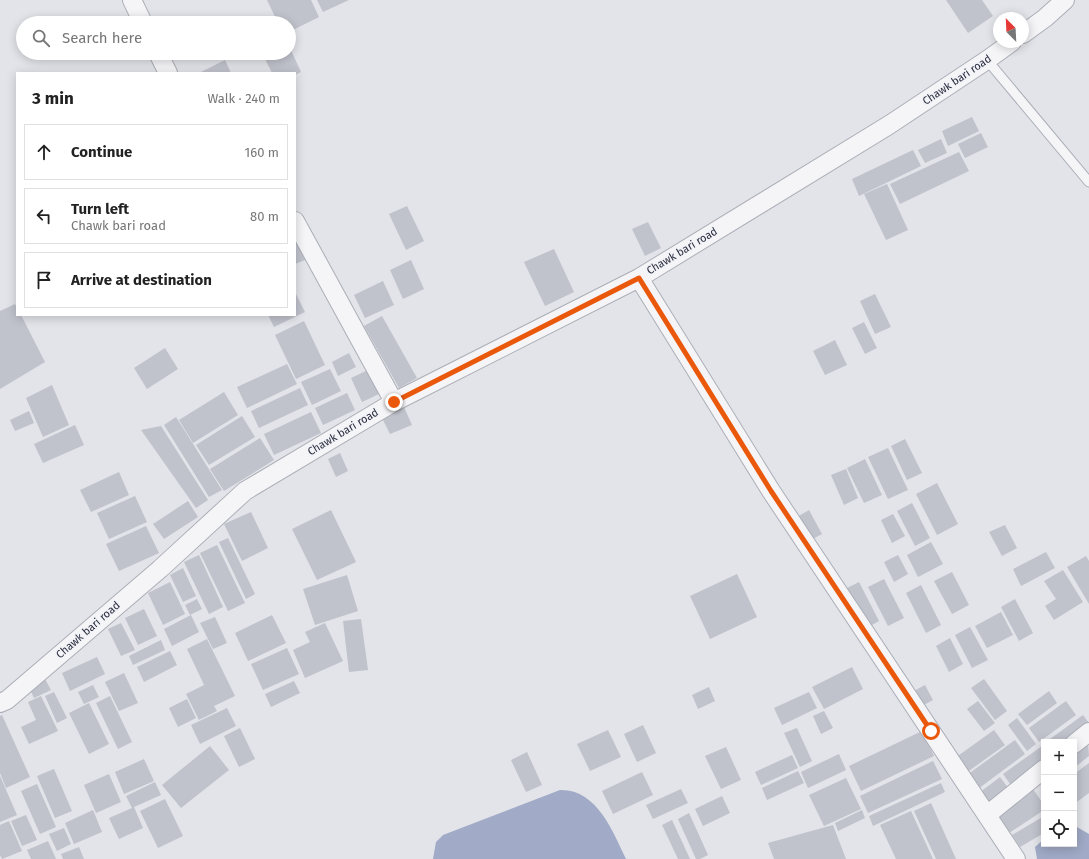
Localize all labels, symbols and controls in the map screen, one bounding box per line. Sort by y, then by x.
north arrow [993,12,1029,48]
search box [16,16,296,60]
icon: search [30,27,52,49]
text: Search here [62,29,142,47]
street label: Chawk bari road [920,52,994,108]
text: 3 min [32,88,74,109]
text: Walk · 240 m [207,91,280,106]
icon: ahead [33,141,55,163]
text: Continue [71,143,132,161]
text: 160 m [245,145,279,160]
text: Turn left [71,200,129,218]
icon: left [33,205,55,227]
text: 80 m [250,209,279,224]
text: Chawk bari road [71,218,166,233]
street label: Chawk bari road [644,225,720,277]
icon: arrive [33,269,55,291]
text: Arrive at destination [71,271,212,289]
route end [385,393,403,411]
street label: Chawk bari road [305,406,381,458]
street label: Chawk bari road [53,599,123,661]
route start [922,722,940,740]
map controls [1041,739,1077,847]
button: + [1041,739,1077,775]
button: − [1041,775,1077,811]
button: locate [1041,811,1077,847]

